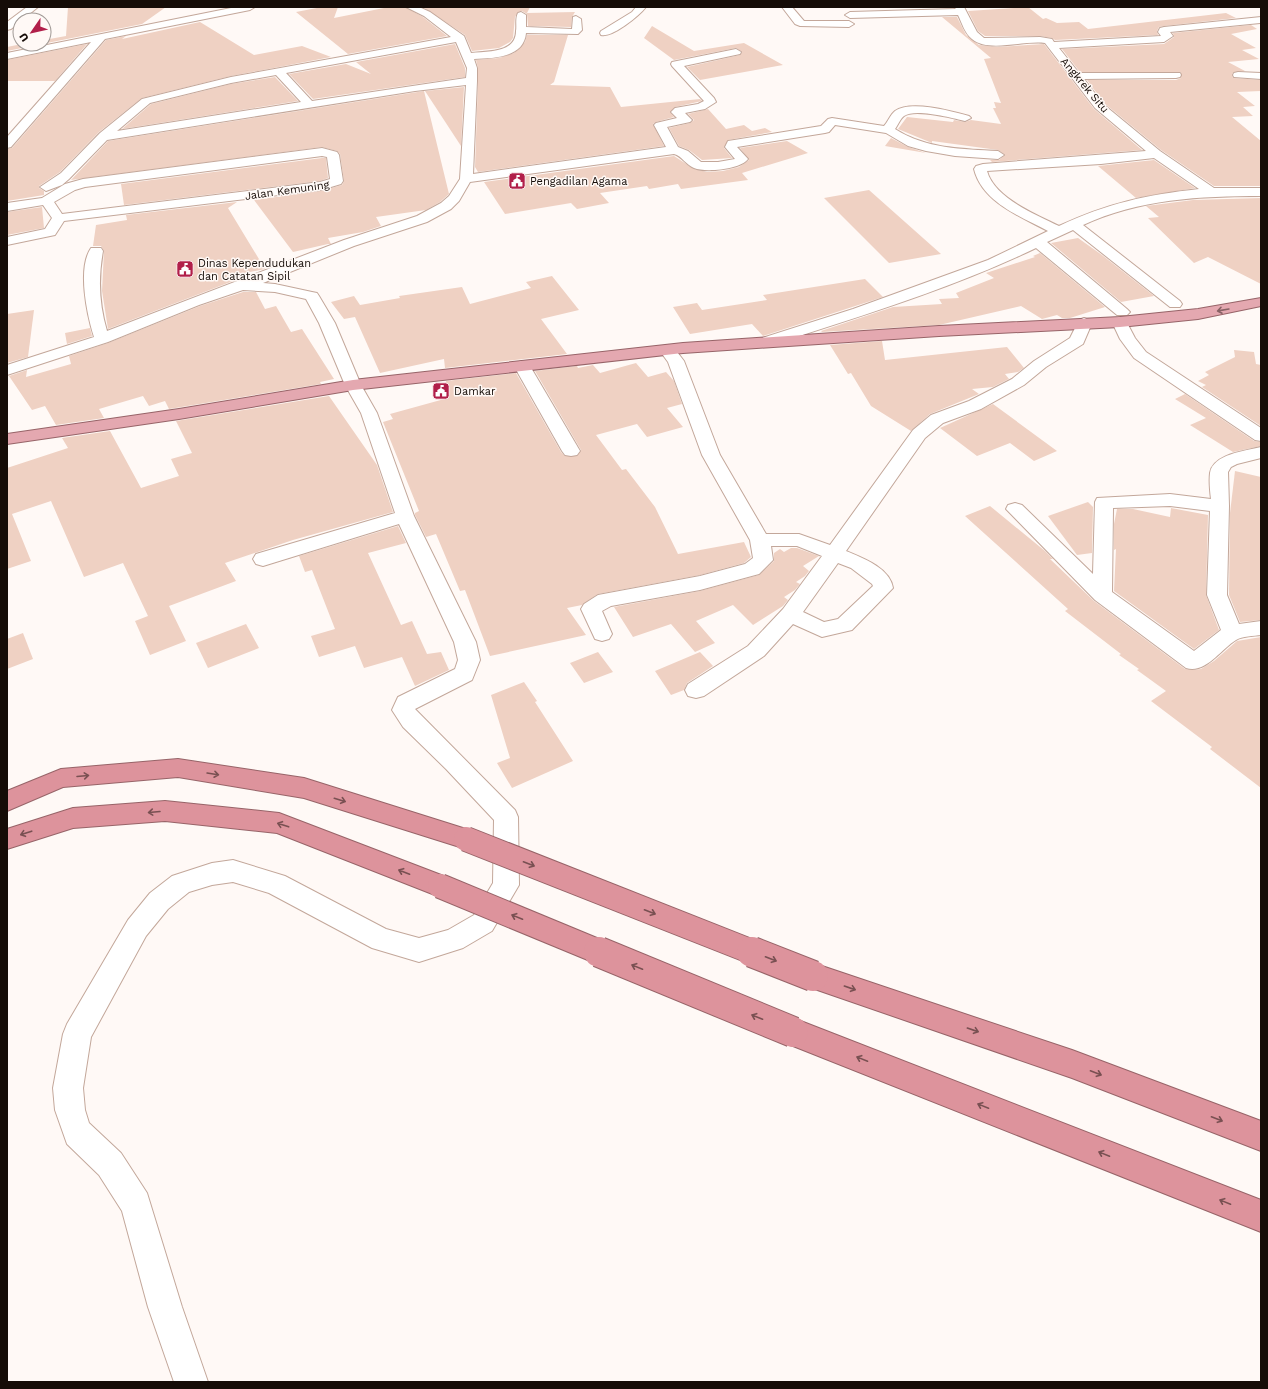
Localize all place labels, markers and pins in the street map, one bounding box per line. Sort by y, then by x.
public building icon: Pengadilan Agama [507,171,527,191]
place label: Pengadilan Agama [530,175,627,188]
place label: Dinas Kependudukan dan Catatan Sipil [198,257,311,283]
public building icon: Dinas Kependudukan dan Catatan Sipil [175,259,195,279]
public building icon: Damkar [431,381,451,401]
place label: Damkar [454,385,496,398]

